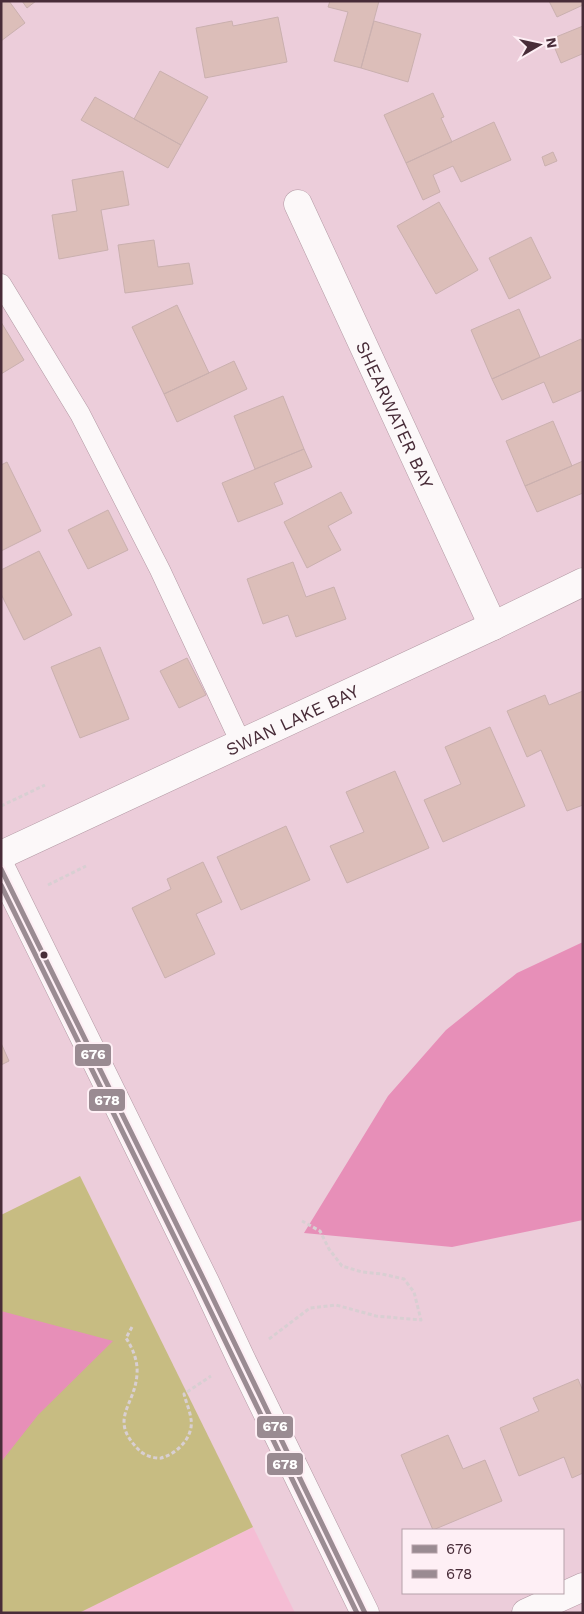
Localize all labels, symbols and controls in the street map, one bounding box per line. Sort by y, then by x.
north arrow [514,20,564,70]
text: N [543,37,561,49]
street label: SHEARWATER BAY [352,338,439,492]
street label: SWAN LAKE BAY [222,679,362,759]
unlabelled marker [39,950,49,960]
line badge: 676 [74,1043,112,1067]
text: 676 [80,1046,106,1062]
line badge: 678 [88,1088,126,1112]
text: 678 [94,1092,120,1108]
line badge: 676 [256,1415,294,1439]
text: 676 [262,1418,288,1434]
line badge: 678 [266,1452,304,1476]
text: 678 [272,1456,298,1472]
legend [402,1529,564,1594]
text: 676 [446,1540,472,1558]
text: 678 [446,1565,472,1583]

